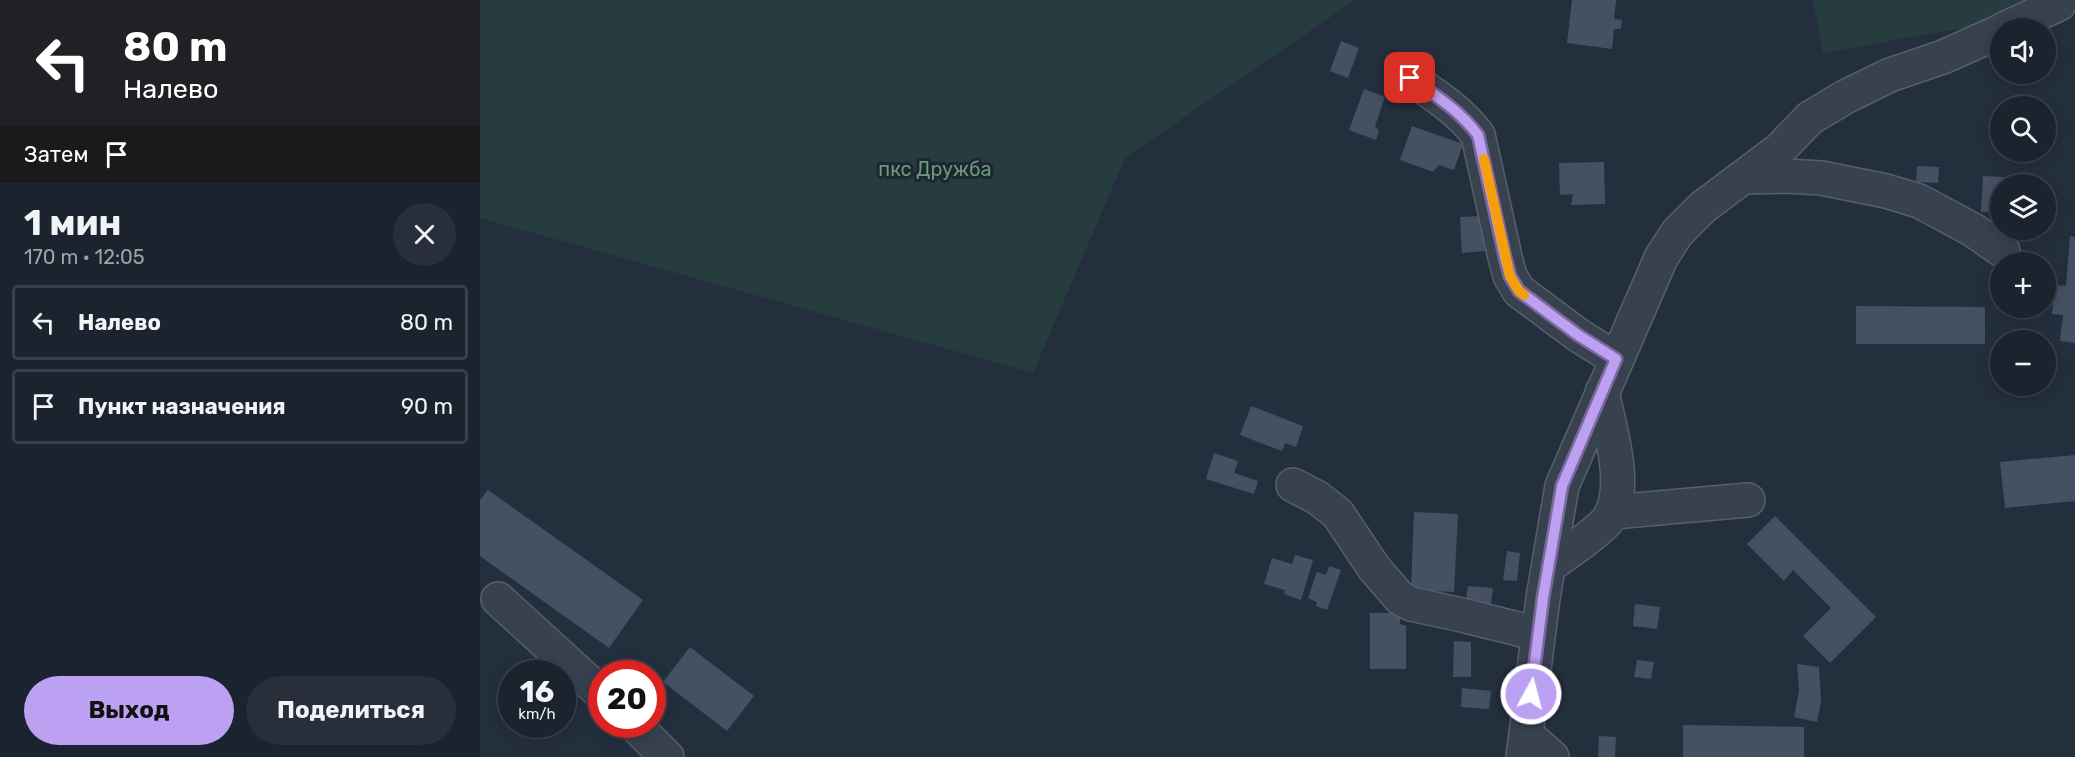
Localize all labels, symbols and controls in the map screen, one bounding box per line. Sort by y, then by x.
map controls [1990,18,2056,396]
button: sound [1990,18,2056,84]
text: 80 m [123,22,227,72]
icon: left [24,24,102,102]
pin [1384,52,1435,103]
icon: arrive [1393,61,1426,94]
text: Налево [123,73,219,105]
button: search [1990,96,2056,162]
icon: arrive [100,138,133,171]
text: Затем [24,141,88,168]
park label: пкс Дружба [878,157,992,181]
button: layers [1990,174,2056,240]
text: 1 мин [24,201,122,244]
button: close [393,203,456,266]
text: 170 m · 12:05 [24,245,145,269]
button: + [1990,252,2056,318]
icon: left [27,306,60,339]
text: Налево [78,309,161,336]
text: 80 m [400,309,453,336]
button: − [1990,330,2056,396]
icon: arrive [27,390,60,423]
text: Пункт назначения [78,393,286,420]
text: 90 m [401,393,453,420]
speed limit sign: 20 [588,660,666,738]
position arrow [1499,662,1563,726]
text: 16 [520,674,554,710]
button: Выход [24,676,234,745]
button: Поделиться [246,676,456,745]
text: km/h [518,705,556,723]

